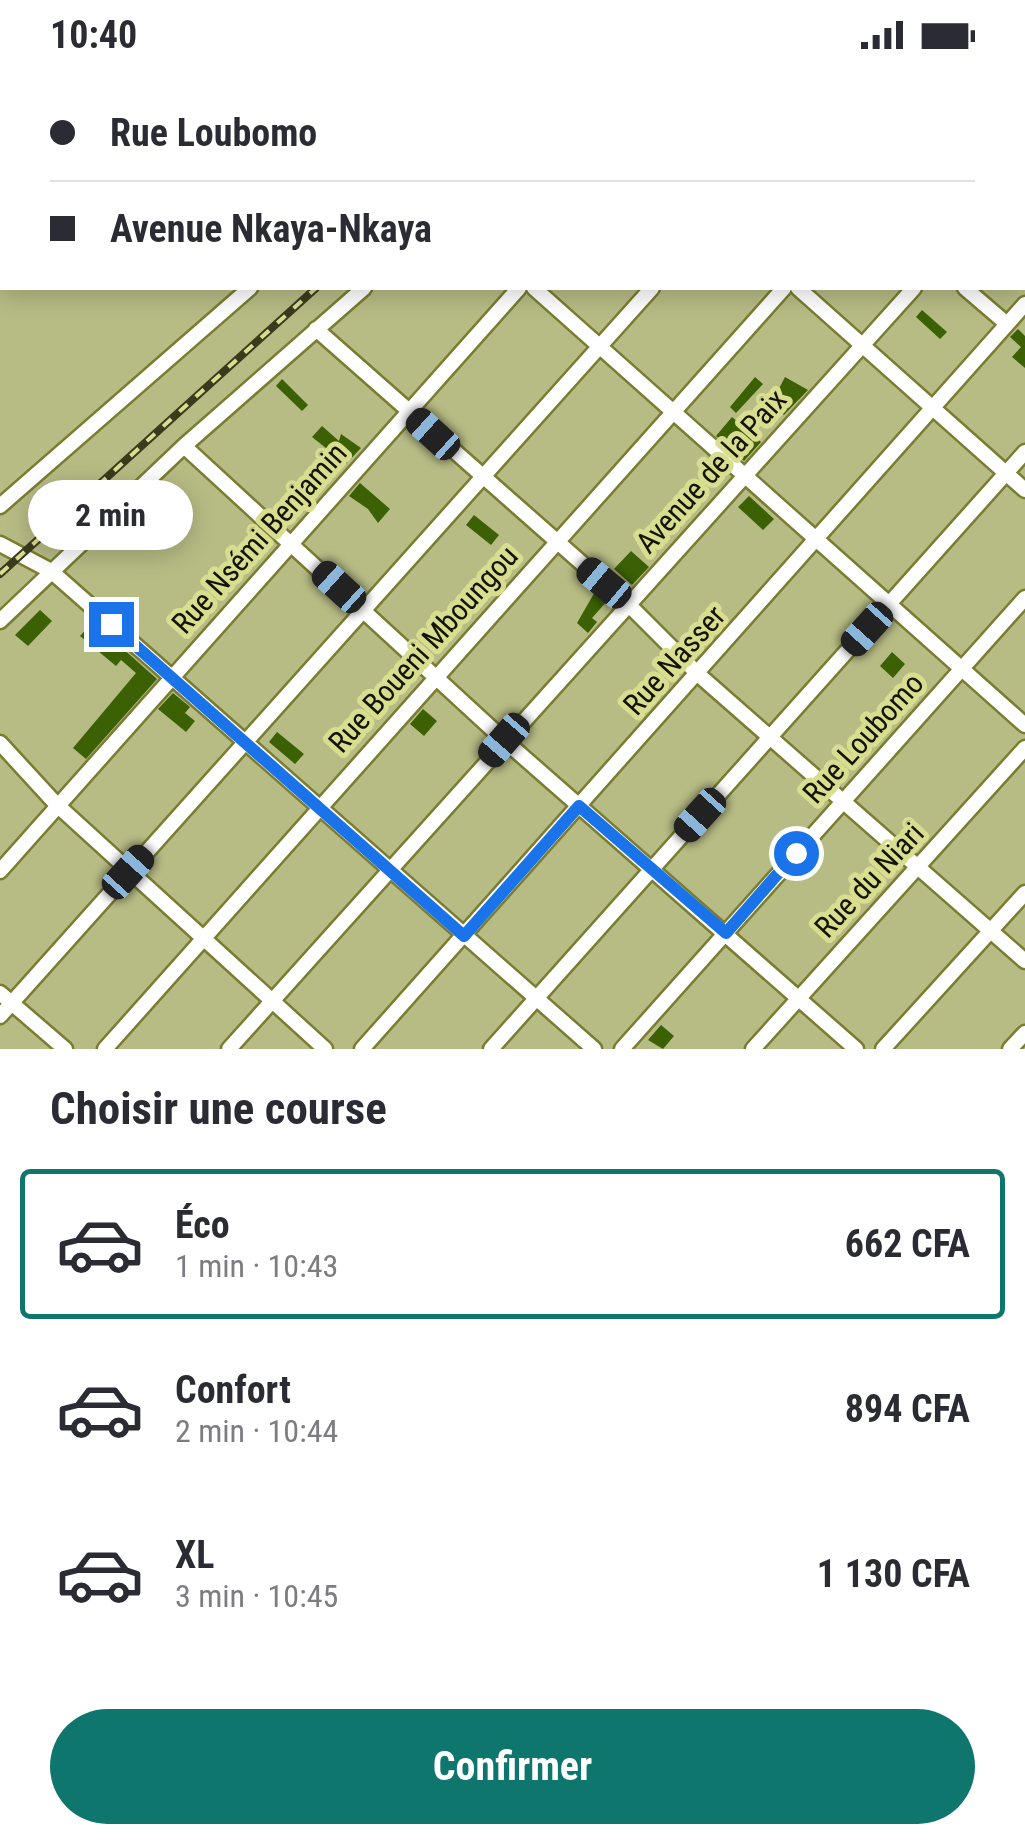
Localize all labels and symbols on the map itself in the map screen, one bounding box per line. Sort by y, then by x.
street label: Avenue de la Paix [628,382,794,560]
car [401,403,465,465]
street label: Rue Nsémi Benjamin [164,436,354,640]
callout: 2 min [28,479,194,549]
street label: Rue Boueni Mboungou [321,539,525,759]
car [571,552,637,614]
car [307,556,371,618]
car [836,597,898,661]
street label: Rue Nasser [616,598,732,722]
route end [89,602,134,647]
street label: Rue Loubomo [796,666,930,810]
car [473,708,535,772]
car [669,783,731,847]
street label: Rue du Niari [807,816,931,944]
route start [774,831,819,876]
car [97,840,159,904]

